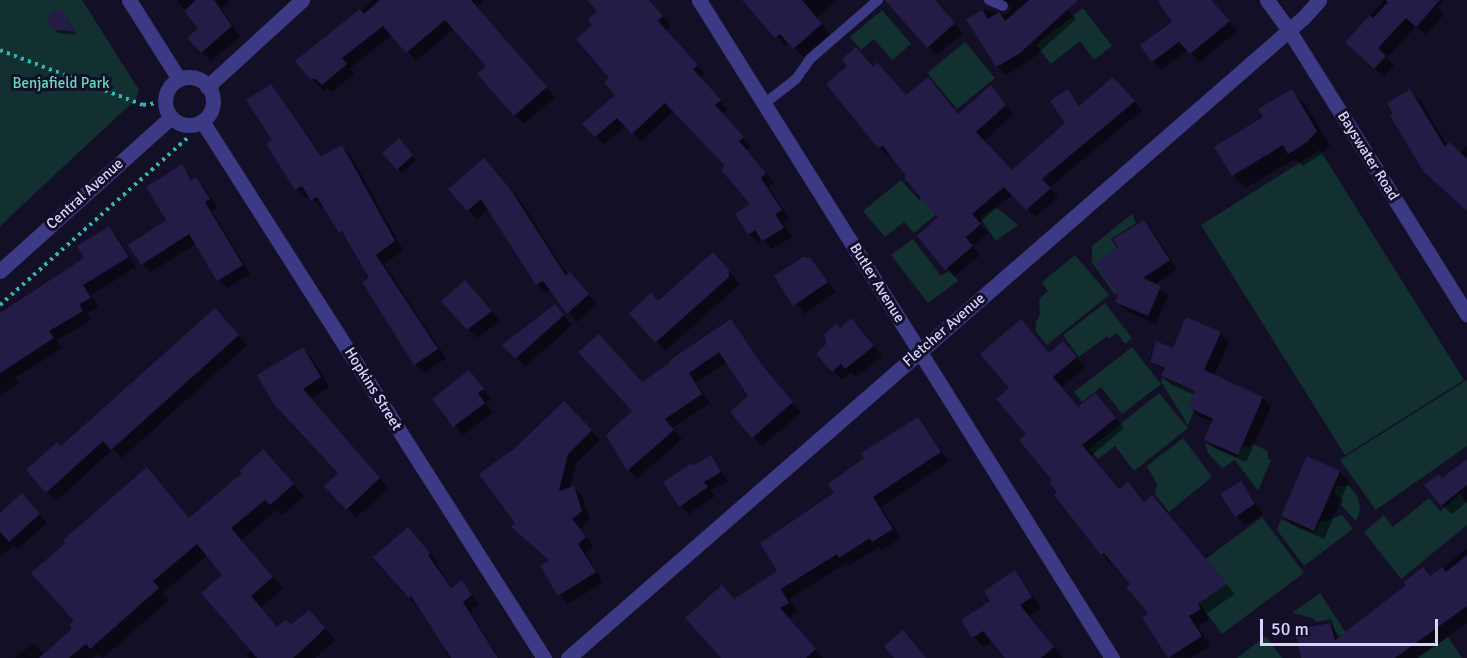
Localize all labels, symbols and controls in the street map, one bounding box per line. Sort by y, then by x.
park label: Benjafield Park [12,75,110,93]
street label: Bayswater Road [1333,108,1403,204]
street label: Central Avenue [43,155,127,233]
street label: Butler Avenue [846,240,908,326]
street label: Fletcher Avenue [899,289,989,371]
street label: Hopkins Street [340,344,406,434]
scale bar [1263,607,1442,645]
text: 50 m [1271,618,1309,640]

